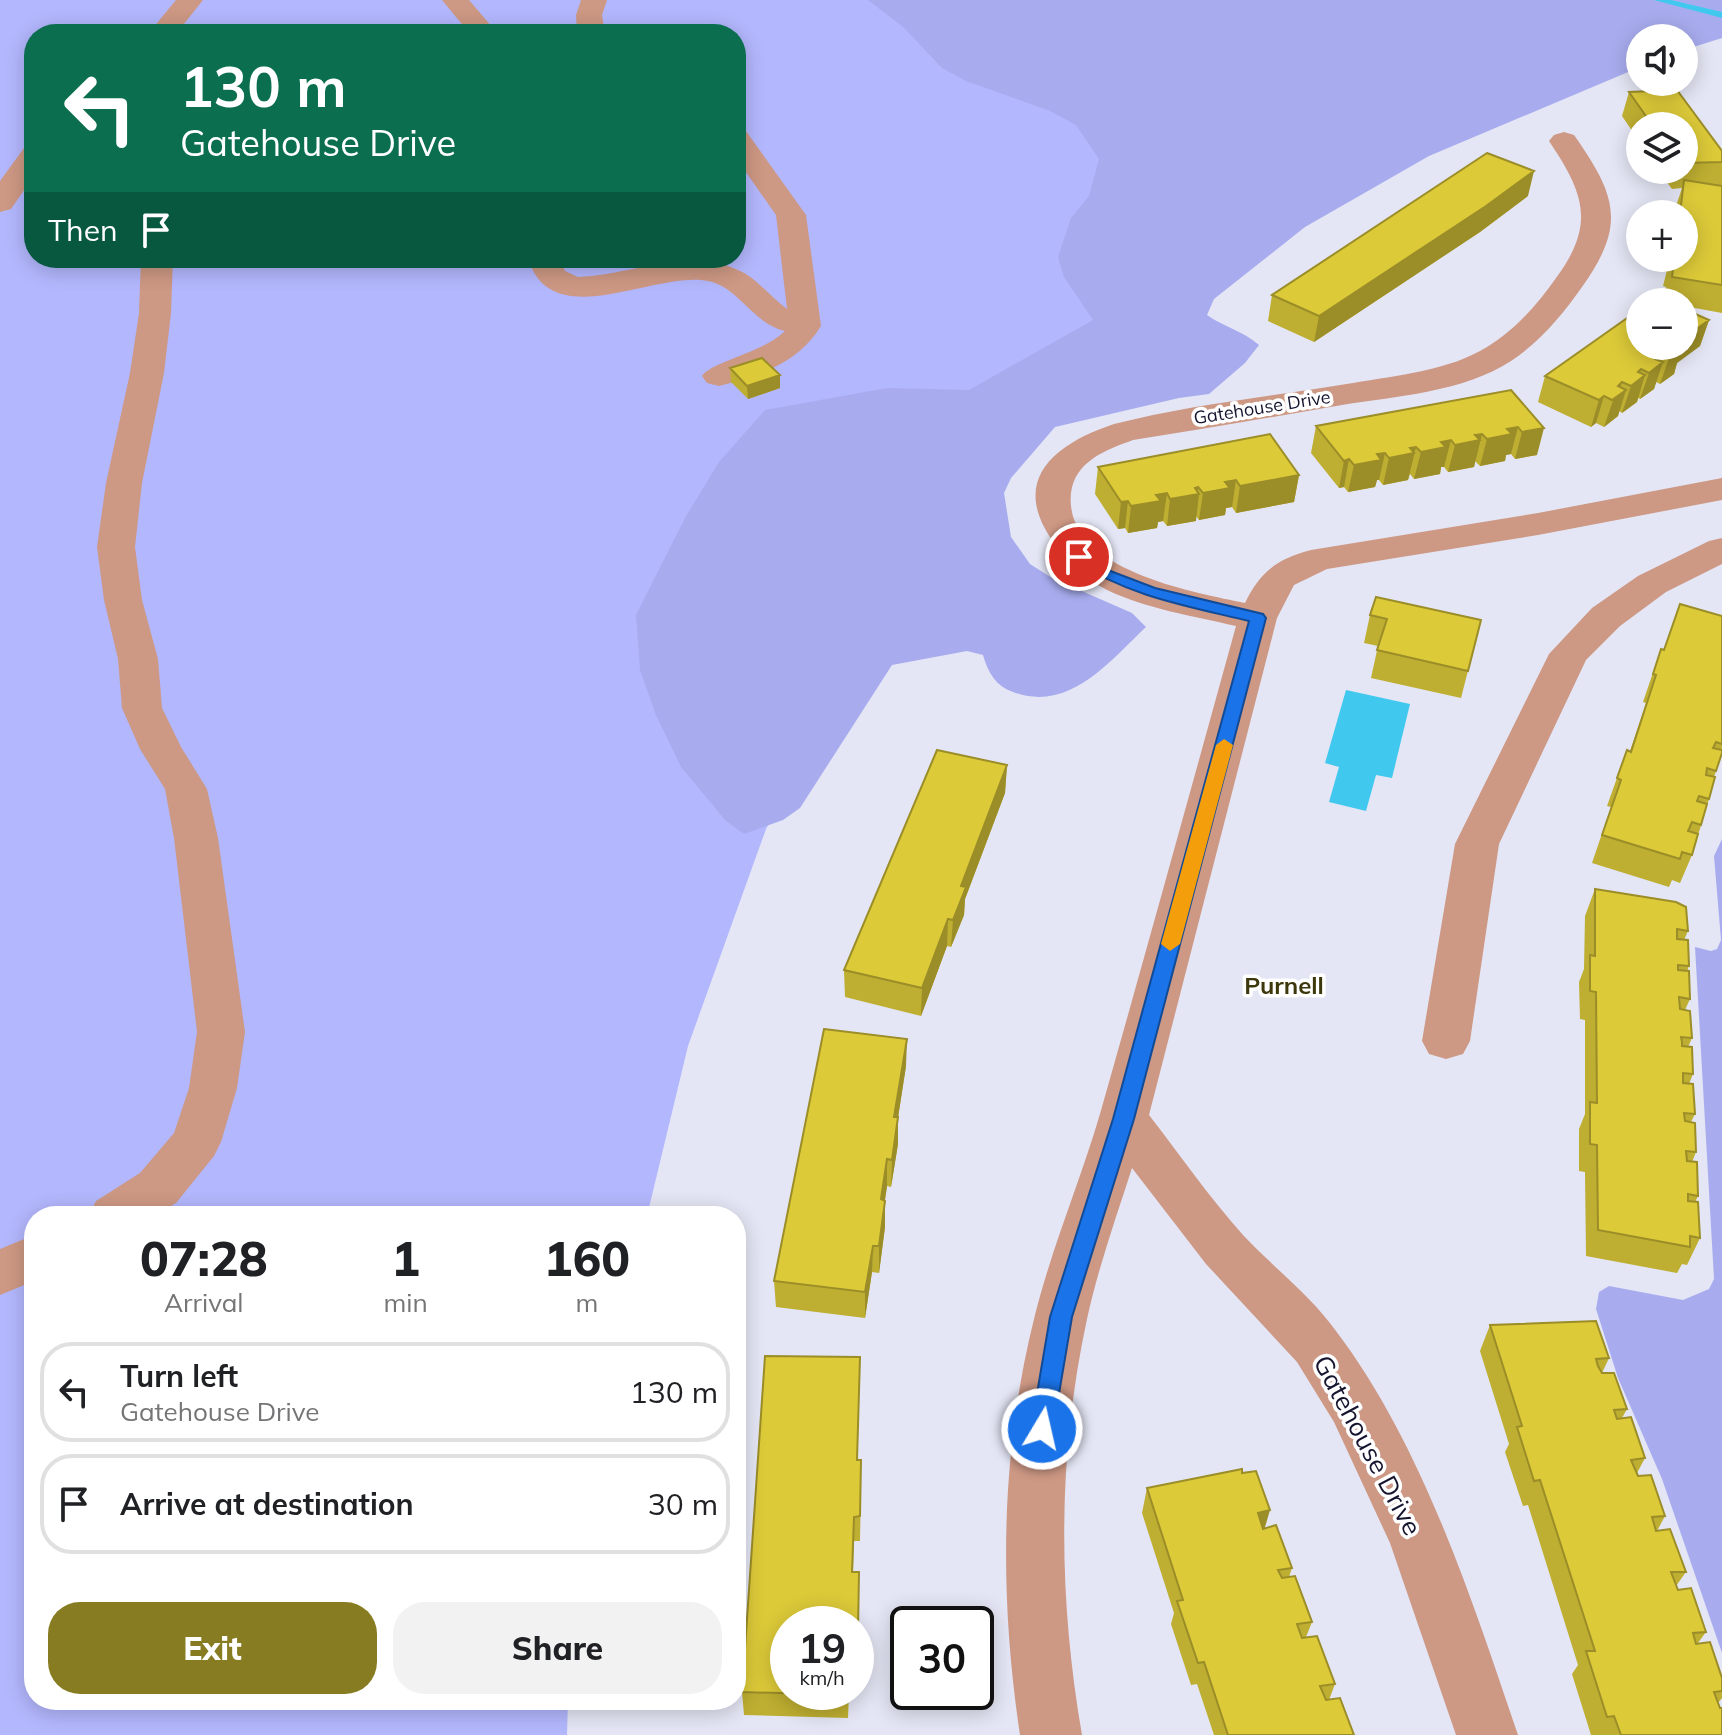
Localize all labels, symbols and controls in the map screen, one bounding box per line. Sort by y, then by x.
map controls [1626,24,1698,360]
button: sound [1626,24,1698,96]
text: 130 m [180,51,347,121]
icon: left [48,56,152,160]
button: layers [1626,112,1698,184]
text: Gatehouse Drive [180,120,456,165]
button: + [1626,200,1698,272]
icon: arrive [134,208,178,252]
text: Then [48,211,118,249]
button: − [1626,288,1698,360]
street label: Gatehouse Drive [1192,385,1332,429]
pin [1045,523,1113,591]
icon: arrive [1057,535,1101,579]
district label: Purnell [1244,970,1324,1000]
text: 07:28 [140,1228,268,1288]
text: 1 [391,1228,420,1288]
text: 160 [544,1228,630,1288]
text: Arrival [164,1286,244,1319]
text: min [384,1286,428,1319]
text: m [575,1286,598,1319]
street label: Gatehouse Drive [1307,1349,1429,1541]
text: Turn left [120,1357,238,1395]
icon: left [52,1370,96,1414]
text: 130 m [630,1373,718,1411]
position arrow [1000,1387,1084,1471]
text: Gatehouse Drive [120,1395,319,1428]
icon: arrive [52,1482,96,1526]
text: Arrive at destination [120,1485,414,1523]
text: 30 m [648,1485,718,1523]
button: Exit [48,1602,377,1694]
button: Share [393,1602,722,1694]
speed limit sign: 30 [890,1606,994,1710]
text: 19 [798,1623,846,1673]
text: km/h [799,1665,845,1690]

